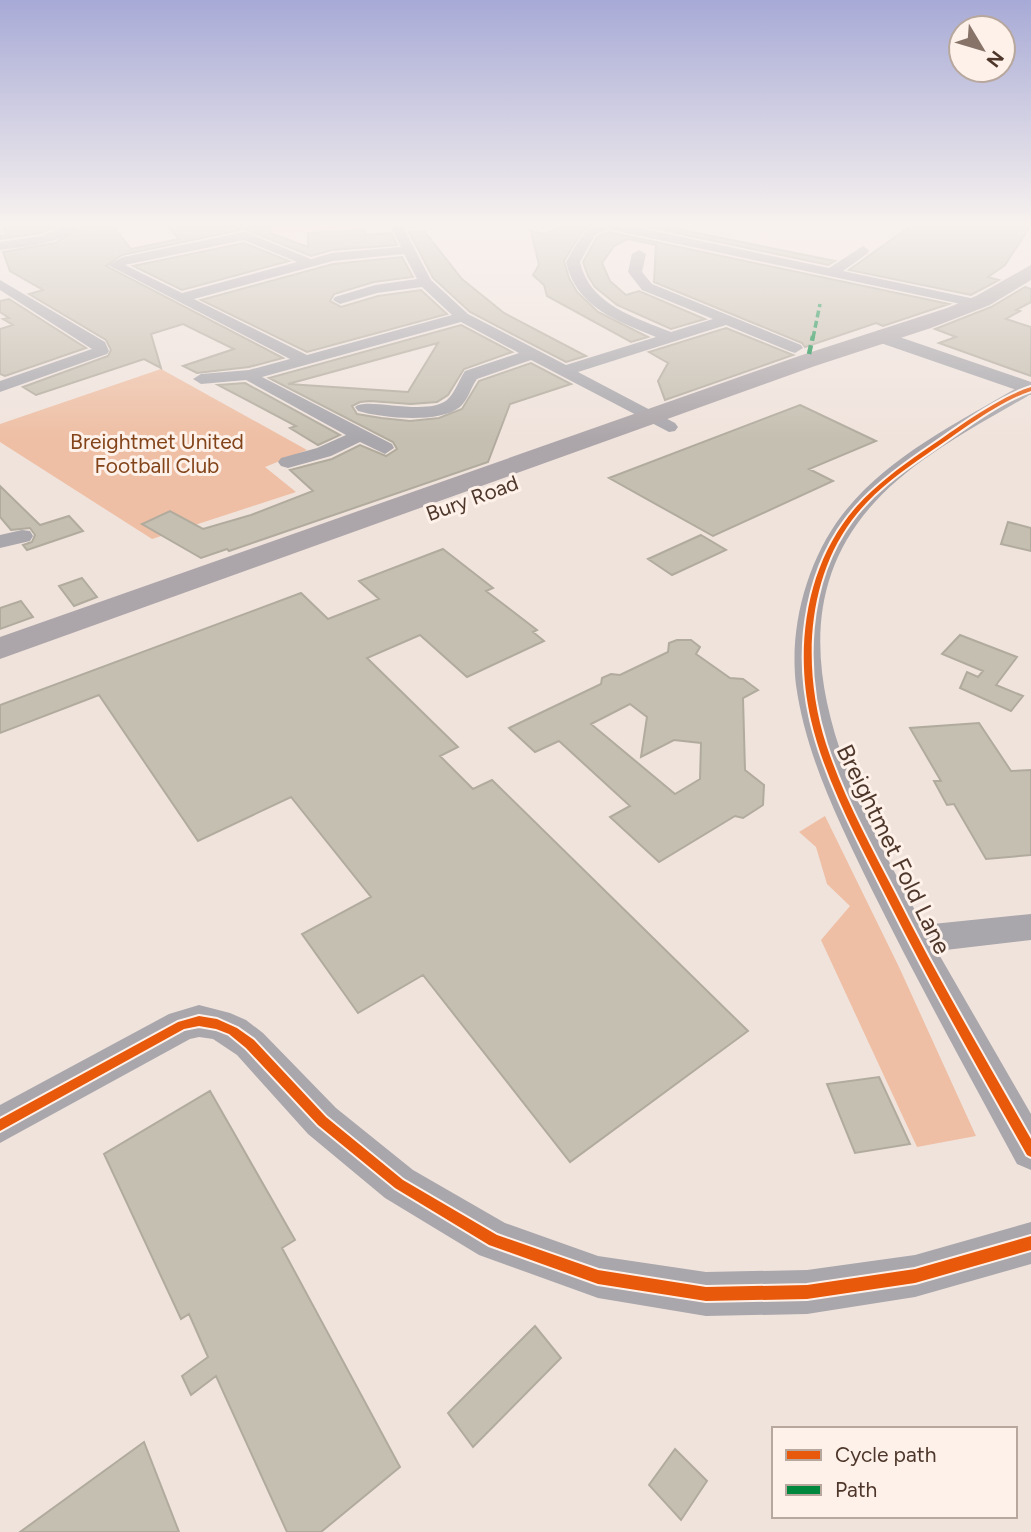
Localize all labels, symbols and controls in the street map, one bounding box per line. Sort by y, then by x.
north arrow [947,14,1017,84]
text: N [981,46,1009,72]
park label: Breightmet United Football Club [70,429,244,478]
street label: Bury Road [423,470,521,526]
street label: Breightmet Fold Lane [831,739,957,959]
legend [772,1427,1017,1518]
text: Cycle path [835,1442,936,1467]
text: Path [835,1477,877,1502]

